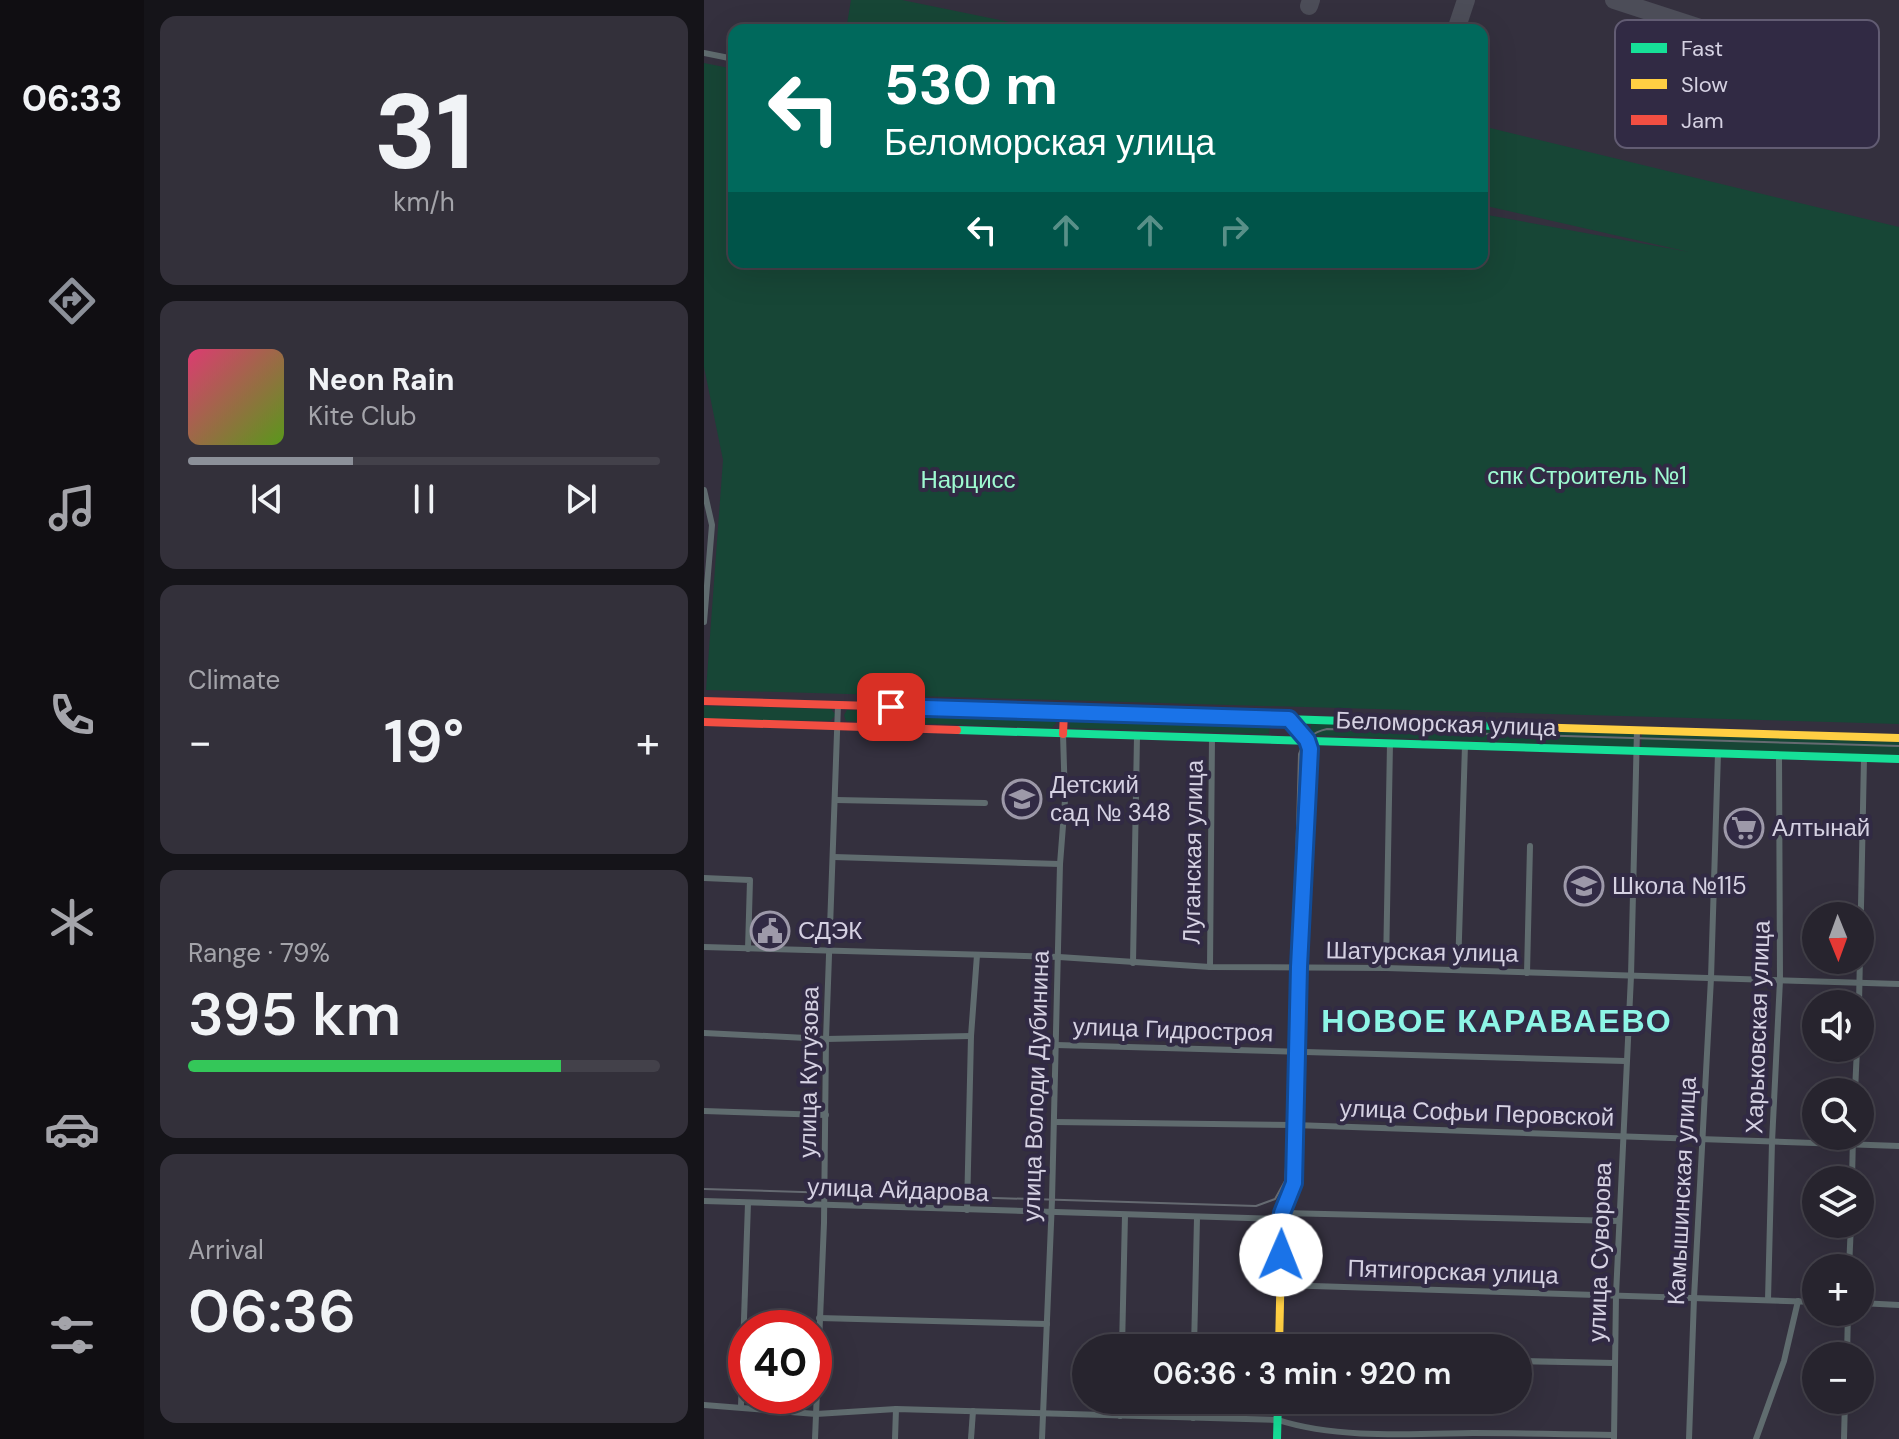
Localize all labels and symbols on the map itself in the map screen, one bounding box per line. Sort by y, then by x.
legend [1615,20,1879,148]
text: Fast [1681,34,1723,63]
text: Slow [1681,70,1728,99]
text: Jam [1681,106,1724,135]
park label: спк Строитель №1 [1487,460,1687,491]
park label: Нарцисс [920,464,1016,495]
pin [857,673,925,741]
street label: Беломорская улица [1335,704,1558,743]
street label: Луганская улица [1175,759,1210,945]
place label: Детский сад № 348 [1050,769,1171,828]
school or university icon: Детский сад № 348 [1001,778,1043,820]
supermarket icon: Алтынай [1723,807,1765,849]
place label: Алтынай [1772,812,1870,843]
school or university icon: Школа №115 [1563,865,1605,907]
place label: Школа №115 [1612,870,1747,901]
north arrow [1802,902,1874,974]
public building icon: СДЭК [749,910,791,952]
place label: СДЭК [798,915,862,946]
street label: Харьковская улица [1738,919,1777,1134]
street label: Шатурская улица [1325,934,1519,969]
street label: улица Володи Дубинина [1015,949,1056,1222]
street label: улица Кутузова [792,985,826,1158]
district label: НОВОЕ КАРАВАЕВО [1321,1000,1673,1042]
street label: улица Гидростроя [1072,1011,1274,1048]
street label: Камышинская улица [1660,1075,1703,1306]
street label: улица Софьи Перовской [1339,1092,1615,1133]
street label: улица Суворова [1581,1161,1618,1342]
street label: улица Айдарова [807,1171,990,1208]
position arrow [1239,1213,1323,1297]
street label: Пятигорская улица [1347,1252,1560,1291]
speed limit sign: 40 [728,1310,832,1414]

